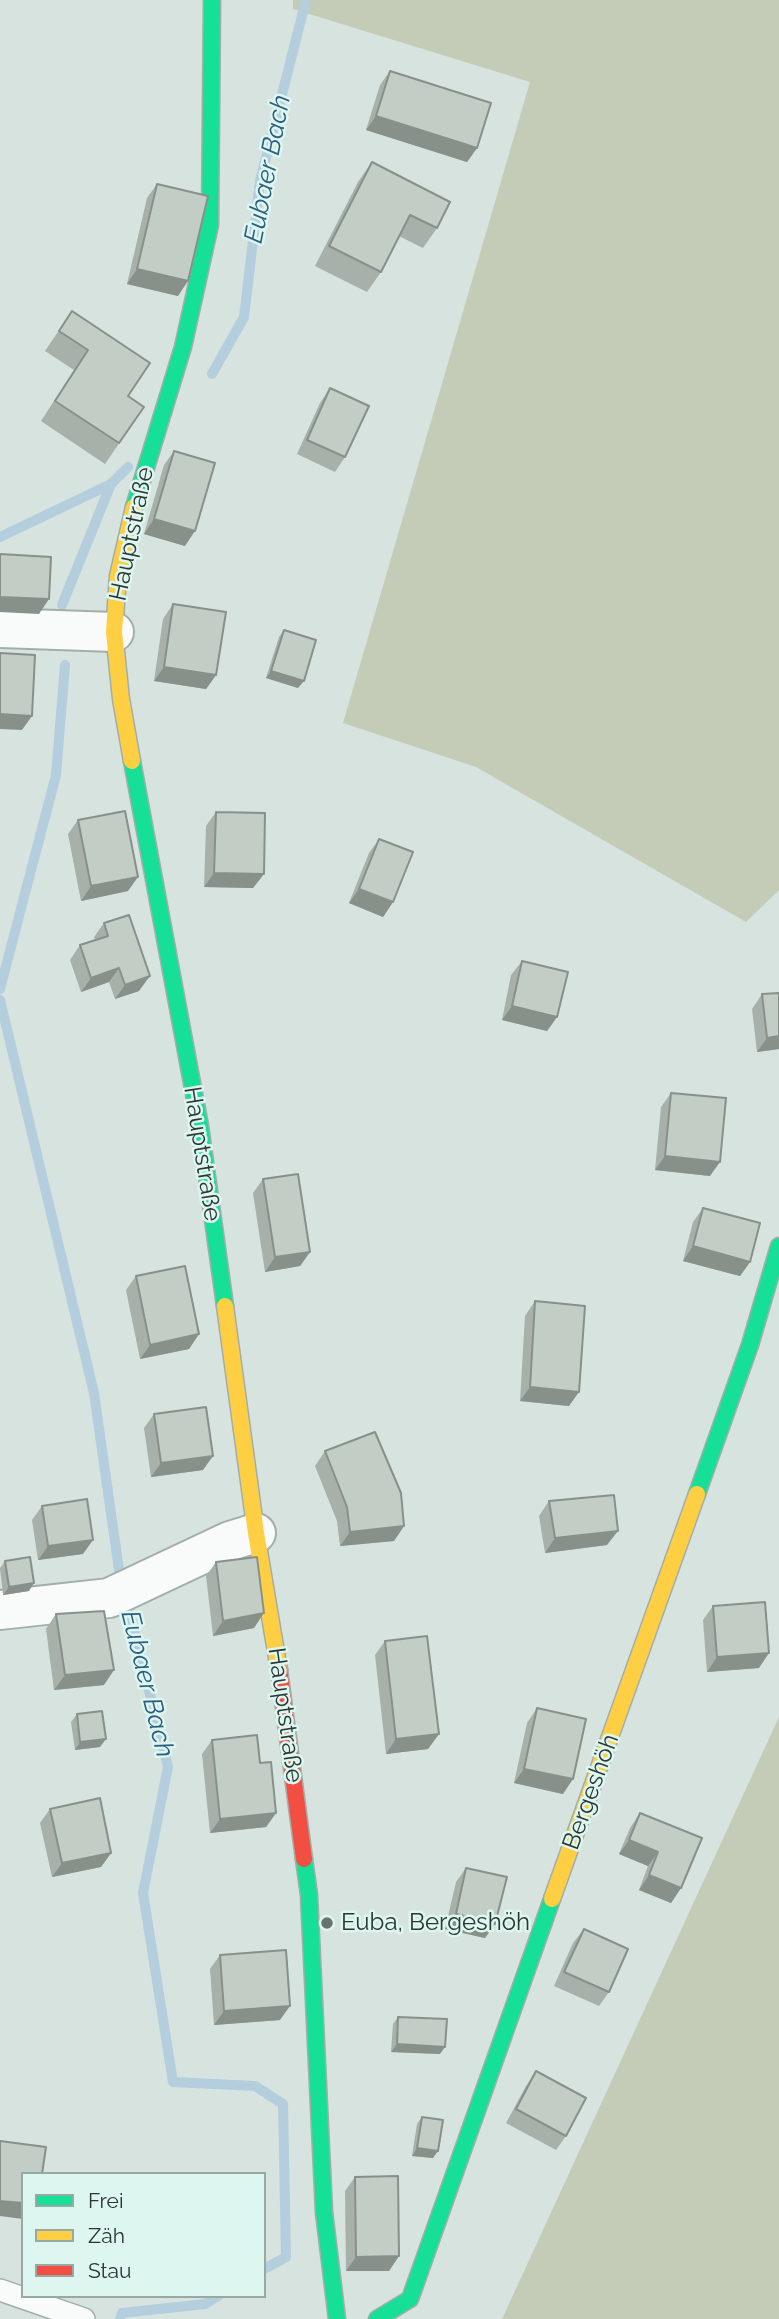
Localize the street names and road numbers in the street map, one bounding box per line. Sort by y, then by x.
street label: Hauptstraße [104,464,160,604]
street label: Hauptstraße [177,1085,227,1223]
street label: Hauptstraße [261,1646,309,1784]
street label: Bergeshöh [557,1730,625,1854]

